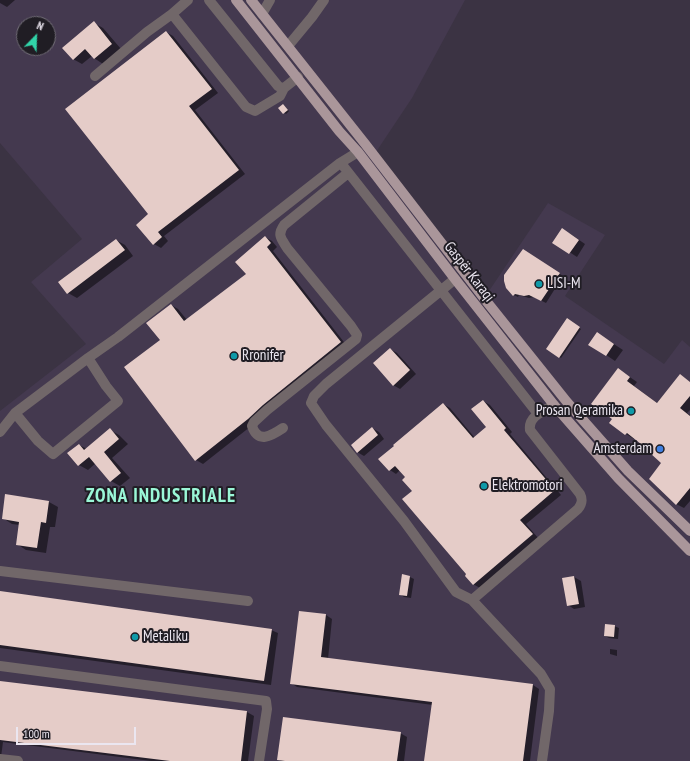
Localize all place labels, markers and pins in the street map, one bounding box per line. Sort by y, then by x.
place label: LISI-M [547,275,581,293]
marker: LISI-M [534,279,544,289]
place label: Rronifer [242,347,284,365]
marker: Rronifer [229,351,239,361]
place label: Prosan Qeramika [536,402,623,420]
marker: Prosan Qeramika [626,406,636,416]
place label: Amsterdam [594,440,652,458]
marker: Amsterdam [655,444,665,454]
place label: Elektromotori [492,477,563,495]
marker: Elektromotori [479,481,489,491]
place label: Metaliku [143,628,188,646]
marker: Metaliku [130,632,140,642]

